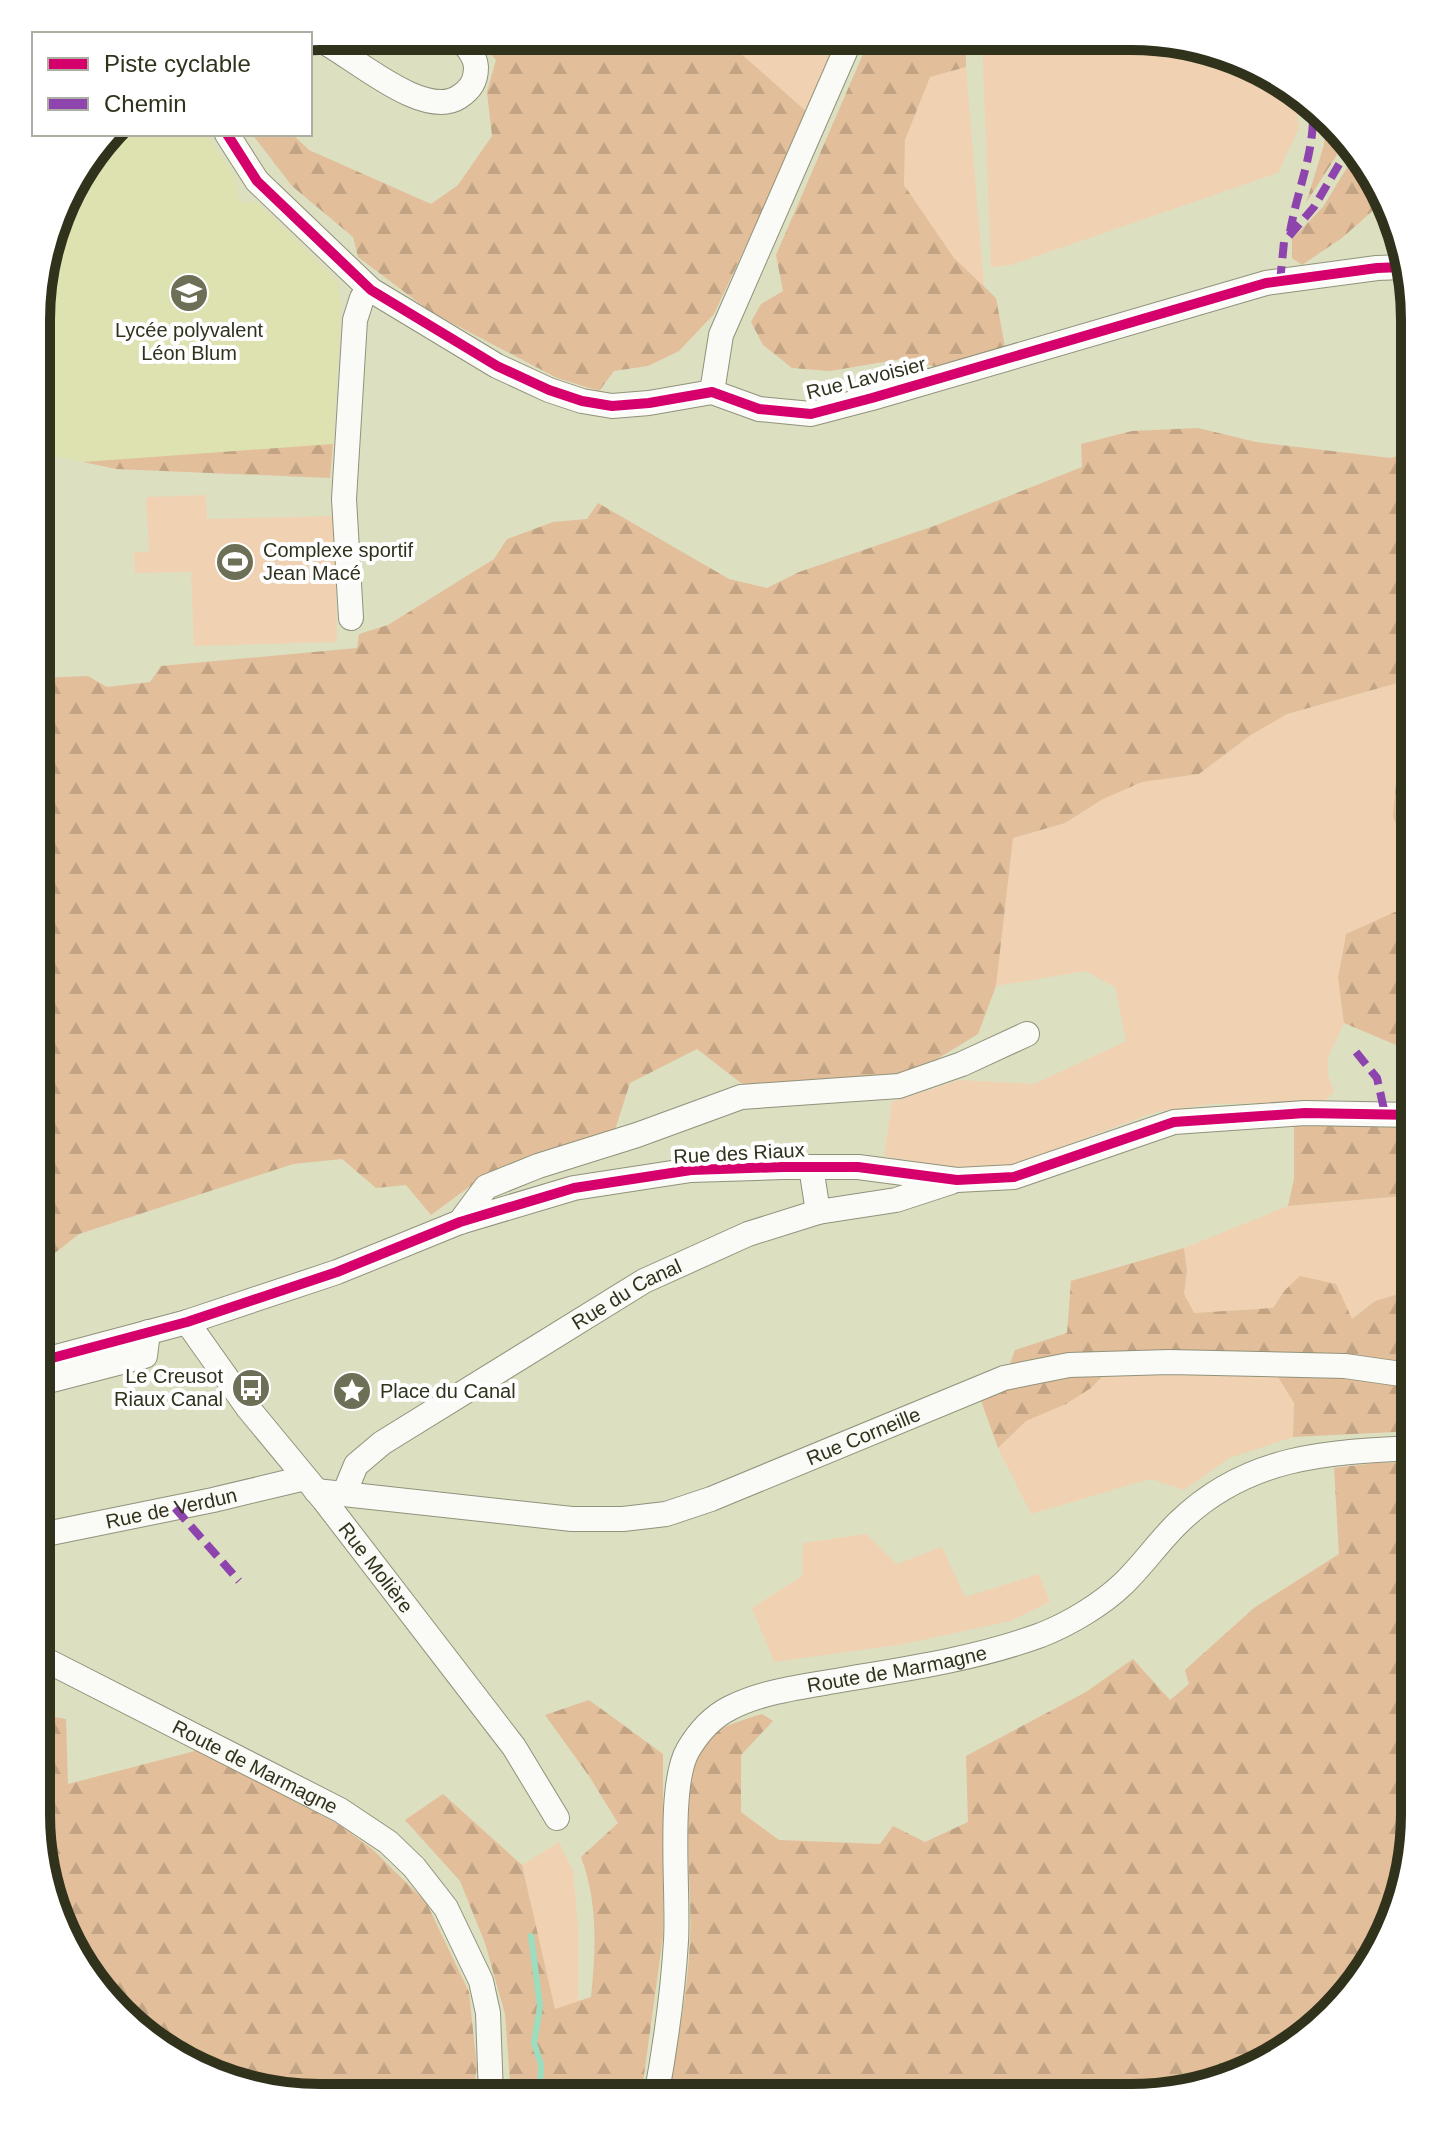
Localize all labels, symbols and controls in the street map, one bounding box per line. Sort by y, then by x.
legend [32,32,312,136]
text: Piste cyclable [104,50,251,77]
text: Chemin [104,90,187,117]
school or university icon: Lycée polyvalent Léon Blum [168,272,210,314]
place label: Lycée polyvalent Léon Blum [115,319,264,364]
street label: Rue Lavoisier [804,352,928,403]
place label: Complexe sportif Jean Macé [263,539,414,584]
sports icon: Complexe sportif Jean Macé [214,541,256,583]
street label: Rue des Riaux [673,1139,805,1167]
street label: Rue du Canal [568,1255,685,1334]
place label: Le Creusot Riaux Canal [114,1365,223,1410]
bus stop icon: Le Creusot Riaux Canal [230,1367,272,1409]
place icon: Place du Canal [331,1370,373,1412]
place label: Place du Canal [380,1380,516,1402]
street label: Rue Corneille [803,1403,924,1469]
street label: Rue de Verdun [104,1484,239,1533]
street label: Rue Molière [334,1518,418,1617]
street label: Route de Marmagne [805,1641,989,1697]
street label: Route de Marmagne [169,1716,341,1818]

